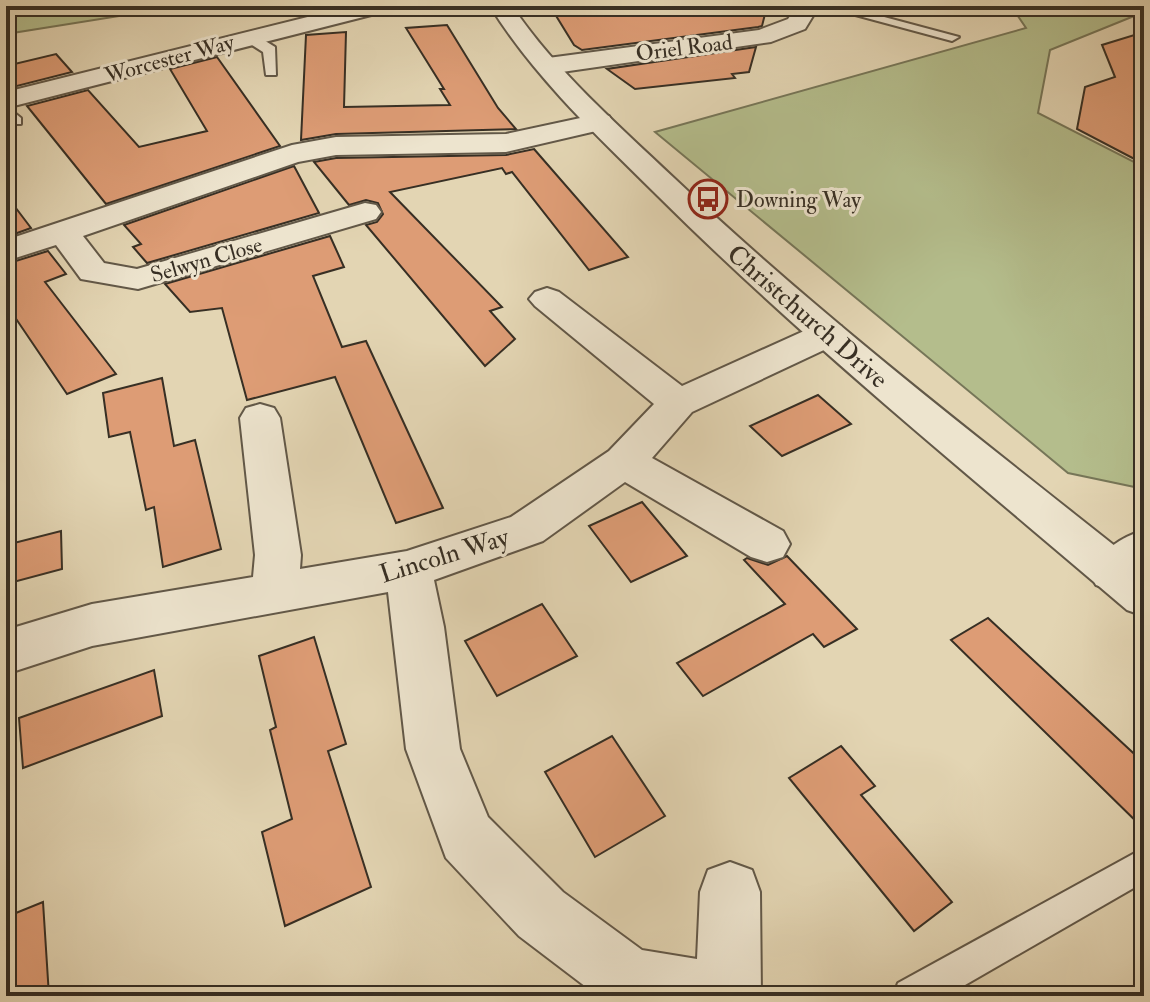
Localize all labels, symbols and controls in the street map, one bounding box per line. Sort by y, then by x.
street label: Worcester Way [101,28,237,90]
street label: Oriel Road [634,28,734,68]
bus stop icon: Downing Way [687,178,729,220]
place label: Downing Way [736,186,861,214]
street label: Selwyn Close [147,231,265,289]
street label: Christchurch Drive [720,238,894,395]
street label: Lincoln Way [376,521,513,591]

